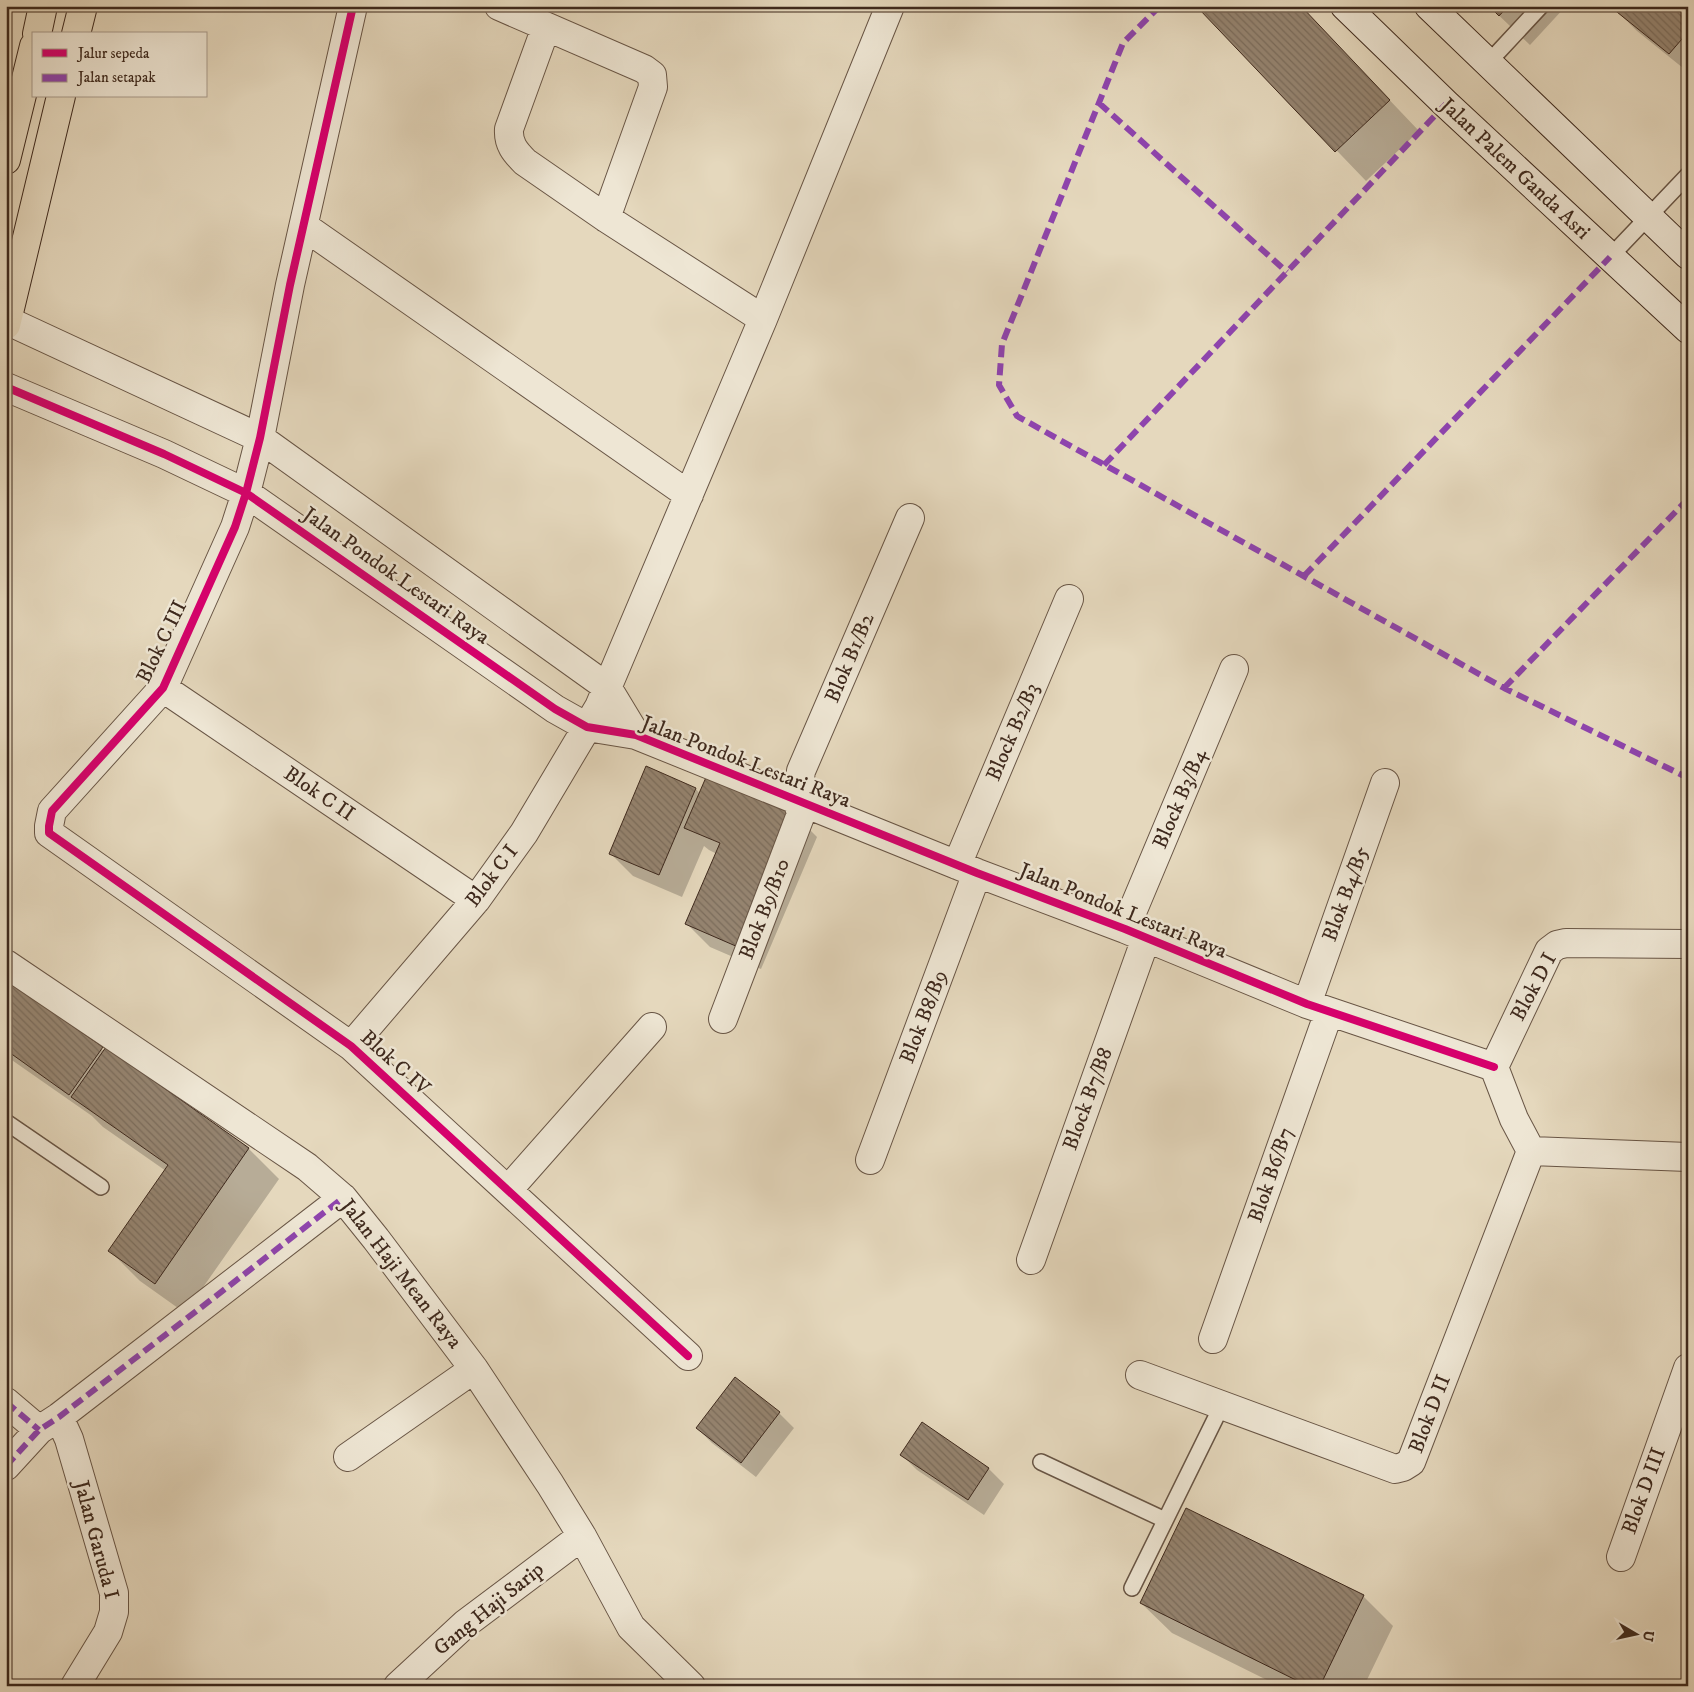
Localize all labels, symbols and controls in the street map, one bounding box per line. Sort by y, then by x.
legend [32,32,208,98]
text: Jalur sepeda [76,44,150,63]
text: Jalan setapak [76,68,156,87]
street label: Jalan Palem Ganda Asri [1433,91,1596,245]
street label: Jalan Pondok Lestari Raya [296,501,494,650]
street label: Blok C III [131,596,193,688]
street label: Blok B1/B2 [820,609,881,707]
street label: Block B2/B3 [981,679,1045,785]
street label: Jalan Pondok Lestari Raya [636,709,854,814]
street label: Block B3/B4 [1147,744,1213,853]
street label: Blok C II [278,761,360,827]
street label: Blok C I [460,840,524,912]
street label: Blok B4/B5 [1317,843,1375,945]
street label: Blok B9/B10 [734,855,796,963]
street label: Jalan Pondok Lestari Raya [1013,857,1231,965]
street label: Blok D I [1505,949,1563,1025]
street label: Blok B8/B9 [894,967,954,1067]
street label: Blok C IV [355,1025,436,1102]
street label: Block B7/B8 [1057,1044,1119,1154]
street label: Blok B6/B7 [1243,1124,1299,1226]
street label: Jalan Haji Mean Raya [333,1192,468,1354]
street label: Blok D II [1403,1371,1457,1457]
street label: Blok D III [1616,1444,1672,1538]
street label: Jalan Garuda I [67,1476,124,1602]
street label: Gang Haji Sarip [429,1557,549,1661]
north arrow [1612,1610,1662,1660]
text: U [1638,1629,1658,1643]

